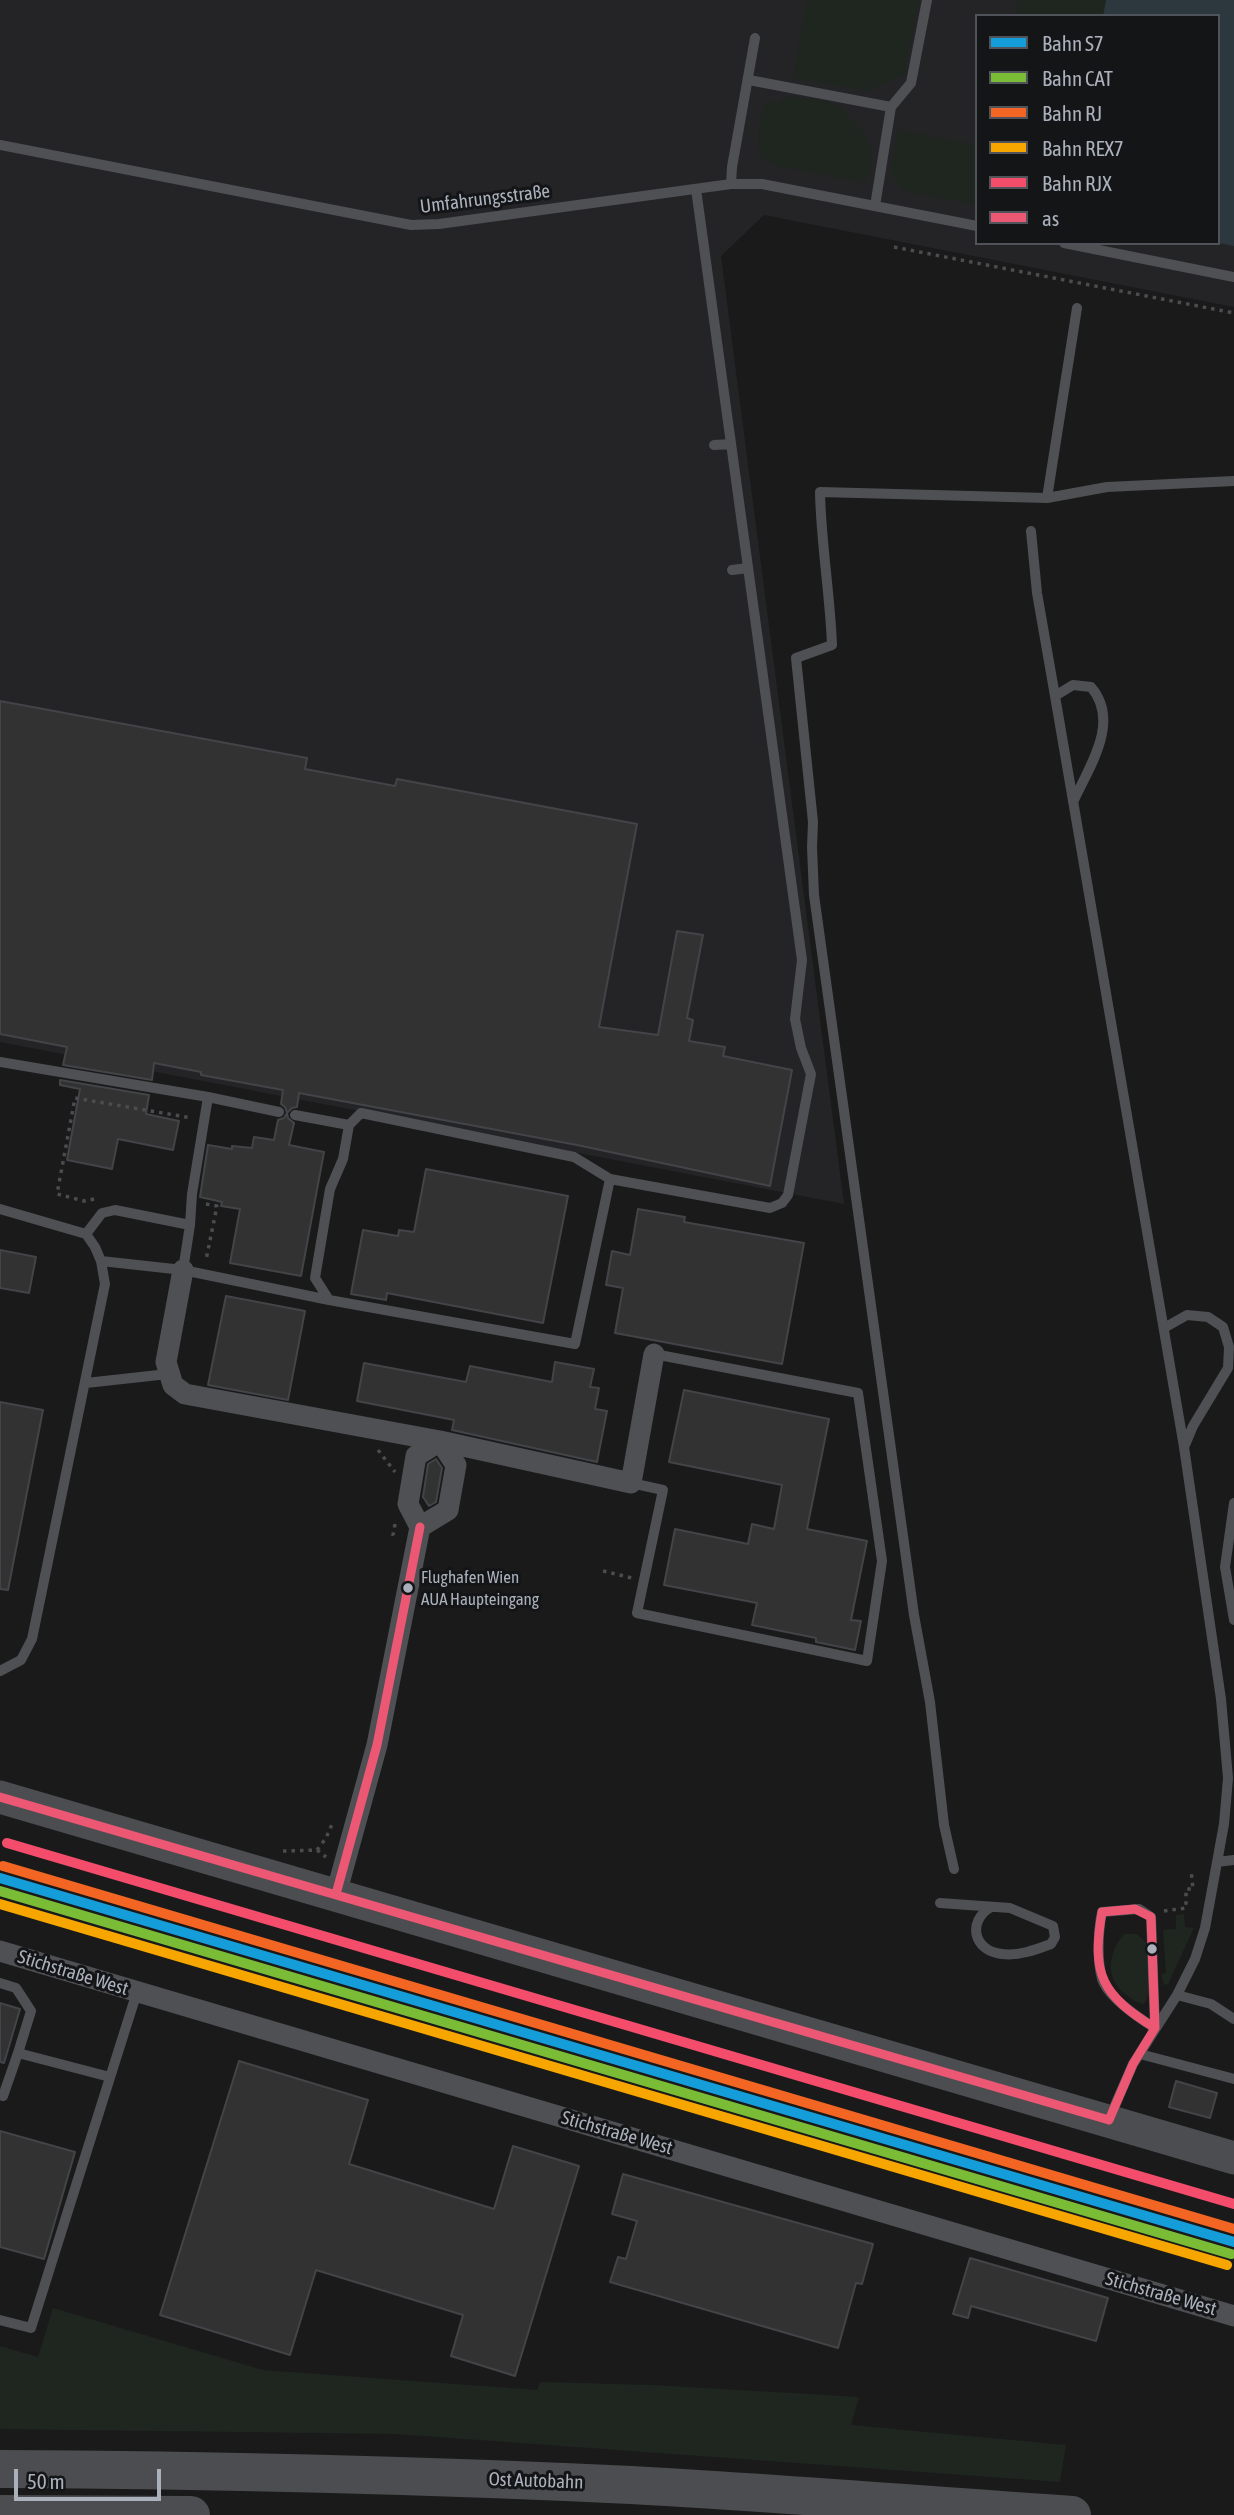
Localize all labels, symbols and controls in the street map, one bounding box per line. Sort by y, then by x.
legend [975,14,1220,245]
text: Bahn S7 [1042,31,1104,55]
text: Bahn CAT [1042,66,1113,90]
text: Bahn RJ [1042,101,1102,125]
text: Bahn REX7 [1042,136,1124,160]
text: Bahn RJX [1042,171,1112,195]
street label: Umfahrungsstraße [419,180,551,218]
text: as [1042,206,1059,230]
place label: Flughafen Wien AUA Haupteingang [421,1568,539,1608]
marker: Flughafen Wien AUA Haupteingang [401,1581,415,1595]
unlabelled marker [1145,1942,1159,1956]
street label: Stichstraße West [15,1945,131,2001]
street label: Stichstraße West [559,2106,675,2160]
street label: Stichstraße West [1103,2267,1219,2321]
scale bar [18,2456,164,2500]
street label: Ost Autobahn [488,2468,584,2494]
text: 50 m [27,2469,65,2493]

